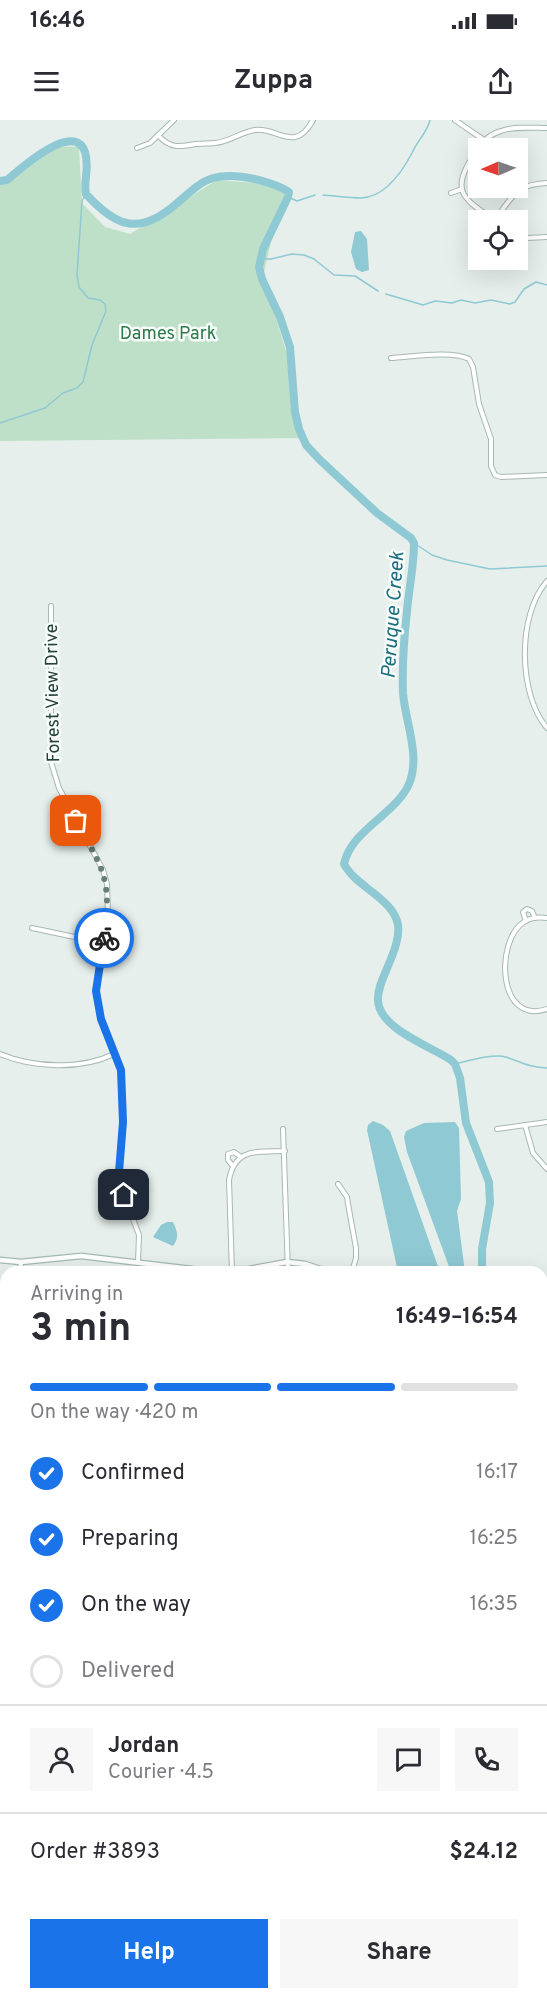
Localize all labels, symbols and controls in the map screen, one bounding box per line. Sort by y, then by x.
text: 16:46 [30,8,85,35]
text: Zuppa [234,64,313,98]
icon: menu [30,65,63,98]
icon: share [484,65,517,98]
north arrow [468,138,528,198]
map controls [468,138,528,270]
button: locate [468,210,528,270]
park label: Dames Park [120,323,216,346]
water label: Peruque Creek [377,550,411,680]
street label: Forest View Drive [41,623,66,763]
pin [50,795,101,846]
icon: bag [59,804,92,837]
courier [74,908,134,968]
icon: bike [88,922,121,955]
pin [98,1169,149,1220]
icon: home [107,1178,140,1211]
text: Arriving in [30,1282,123,1308]
text: 16:49–16:54 [396,1304,518,1331]
text: 3 min [30,1306,131,1355]
text: On the way · 420 m [30,1400,199,1426]
icon: check [30,1457,63,1490]
text: Confirmed [81,1460,185,1487]
text: 16:17 [476,1460,518,1486]
icon: check [30,1523,63,1556]
text: Preparing [81,1526,179,1553]
text: 16:25 [469,1526,518,1552]
icon: check [30,1589,63,1622]
text: On the way [81,1592,191,1619]
text: 16:35 [470,1592,518,1618]
text: Delivered [81,1658,175,1685]
button: person [30,1728,93,1791]
button: chat [377,1728,440,1791]
button: phone [455,1728,518,1791]
text: Jordan [108,1733,179,1760]
text: Courier · 4.5 [108,1760,214,1786]
text: Order #3893 [30,1839,160,1866]
text: $24.12 [450,1839,518,1866]
button: Help [30,1919,268,1988]
button: Share [280,1919,518,1988]

